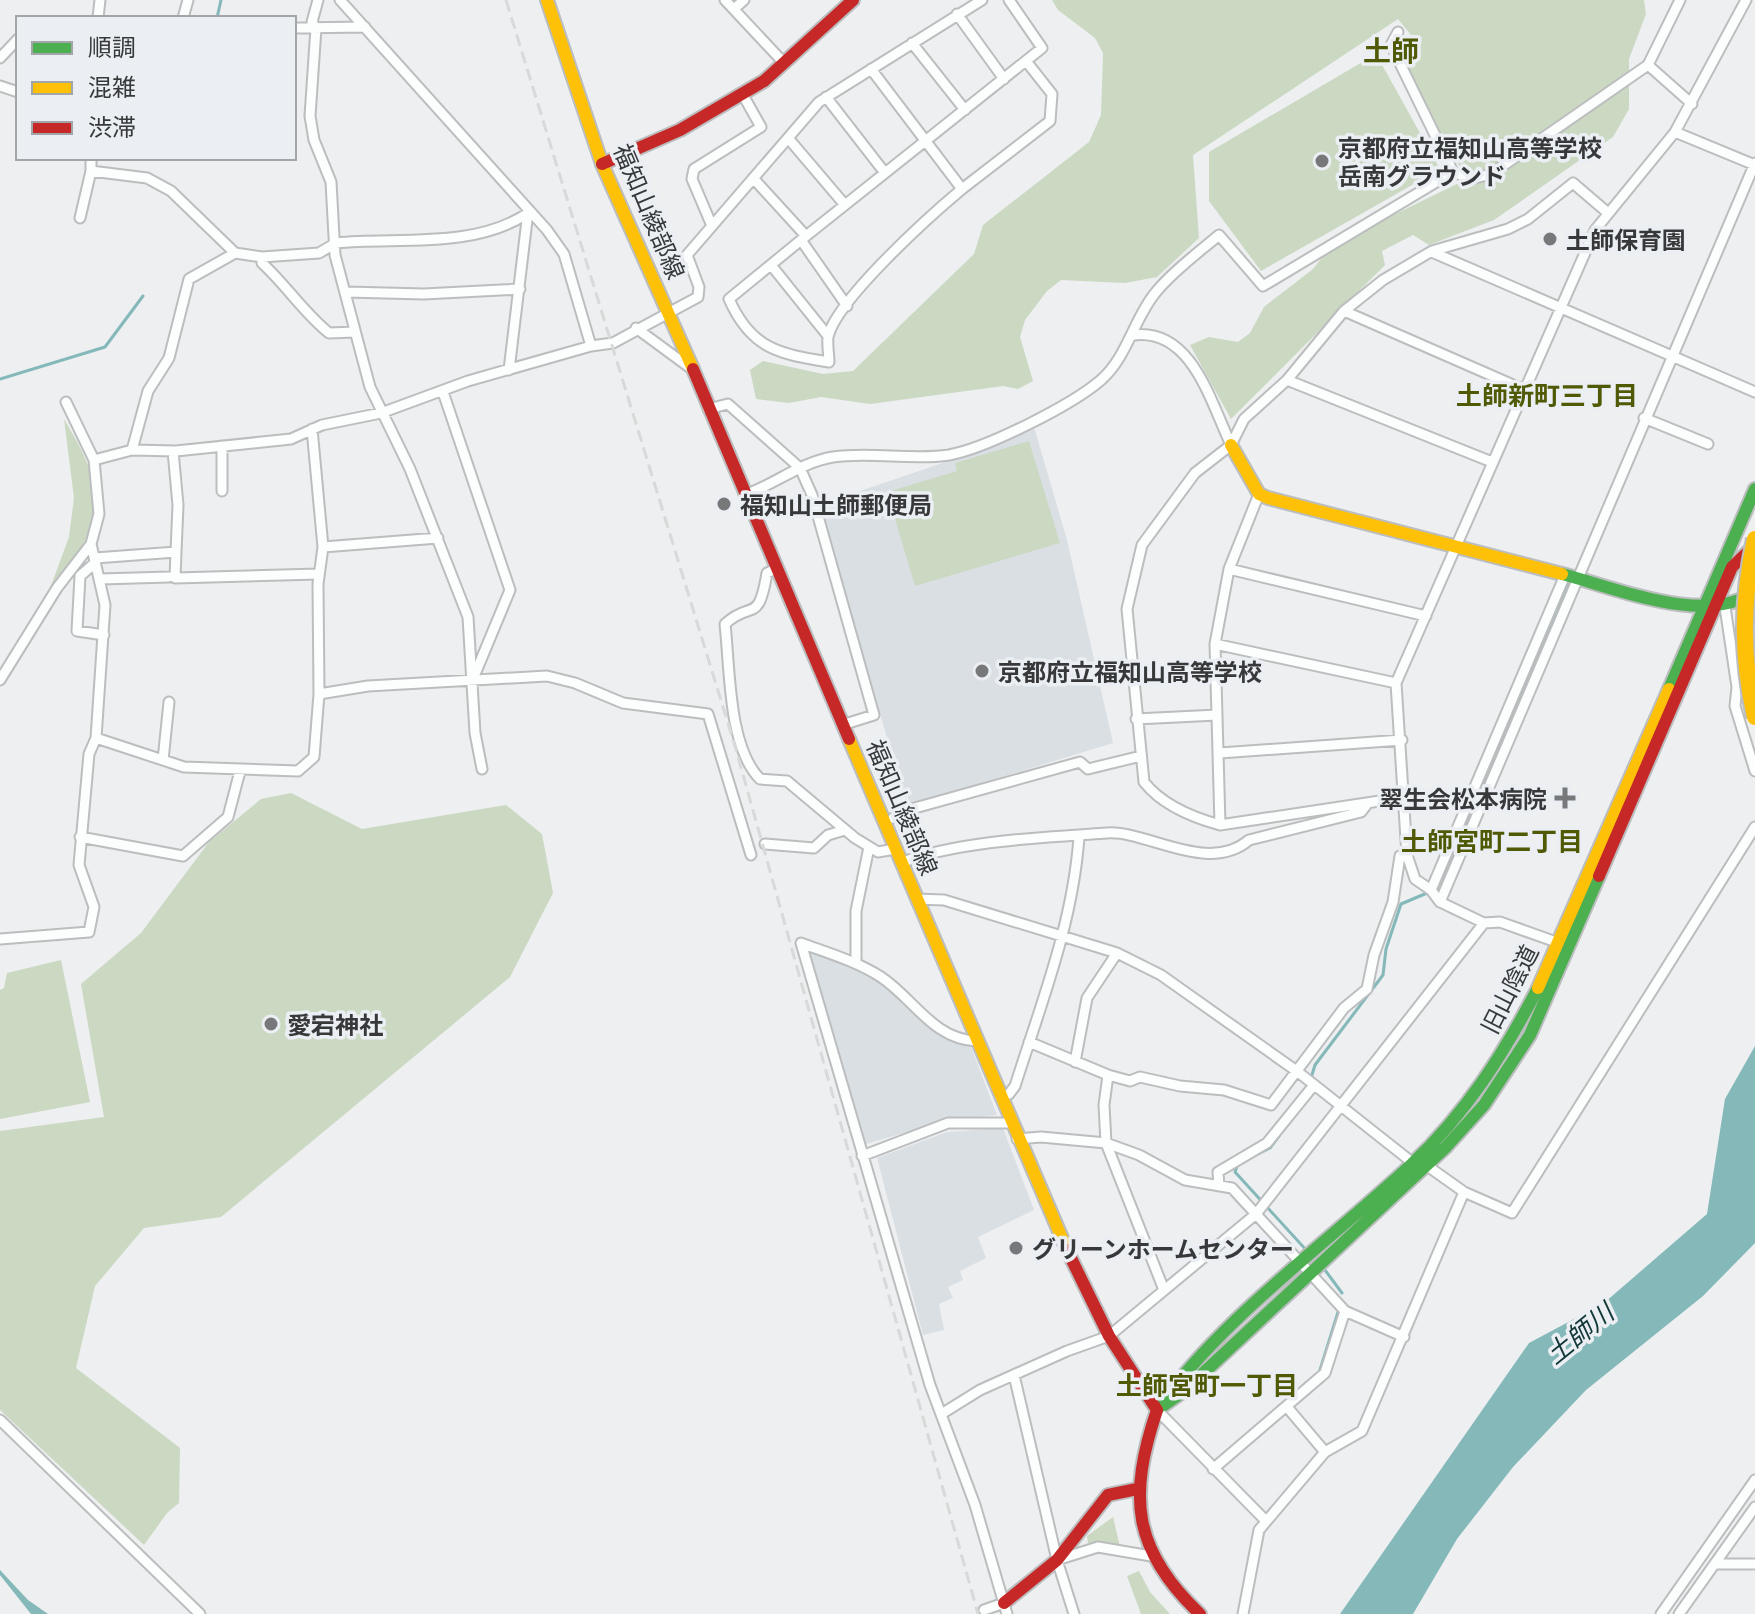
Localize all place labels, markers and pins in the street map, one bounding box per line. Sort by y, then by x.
place label: 京都府立福知山高等学校 岳南グラウンド [1338,131,1602,192]
marker: 京都府立福知山高等学校 岳南グラウンド [1313,152,1331,170]
place label: 土師保育園 [1566,223,1686,256]
marker: 土師保育園 [1541,230,1559,248]
place label: 福知山土師郵便局 [740,488,932,521]
marker: 福知山土師郵便局 [715,495,733,513]
place label: 京都府立福知山高等学校 [998,655,1262,688]
marker: 京都府立福知山高等学校 [973,662,991,680]
place label: 翠生会松本病院 [1379,782,1547,815]
marker: 翠生会松本病院 [1554,787,1576,809]
place label: 愛宕神社 [287,1008,383,1041]
marker: 愛宕神社 [262,1015,280,1033]
place label: グリーンホームセンター [1032,1232,1294,1265]
marker: グリーンホームセンター [1007,1239,1025,1257]

